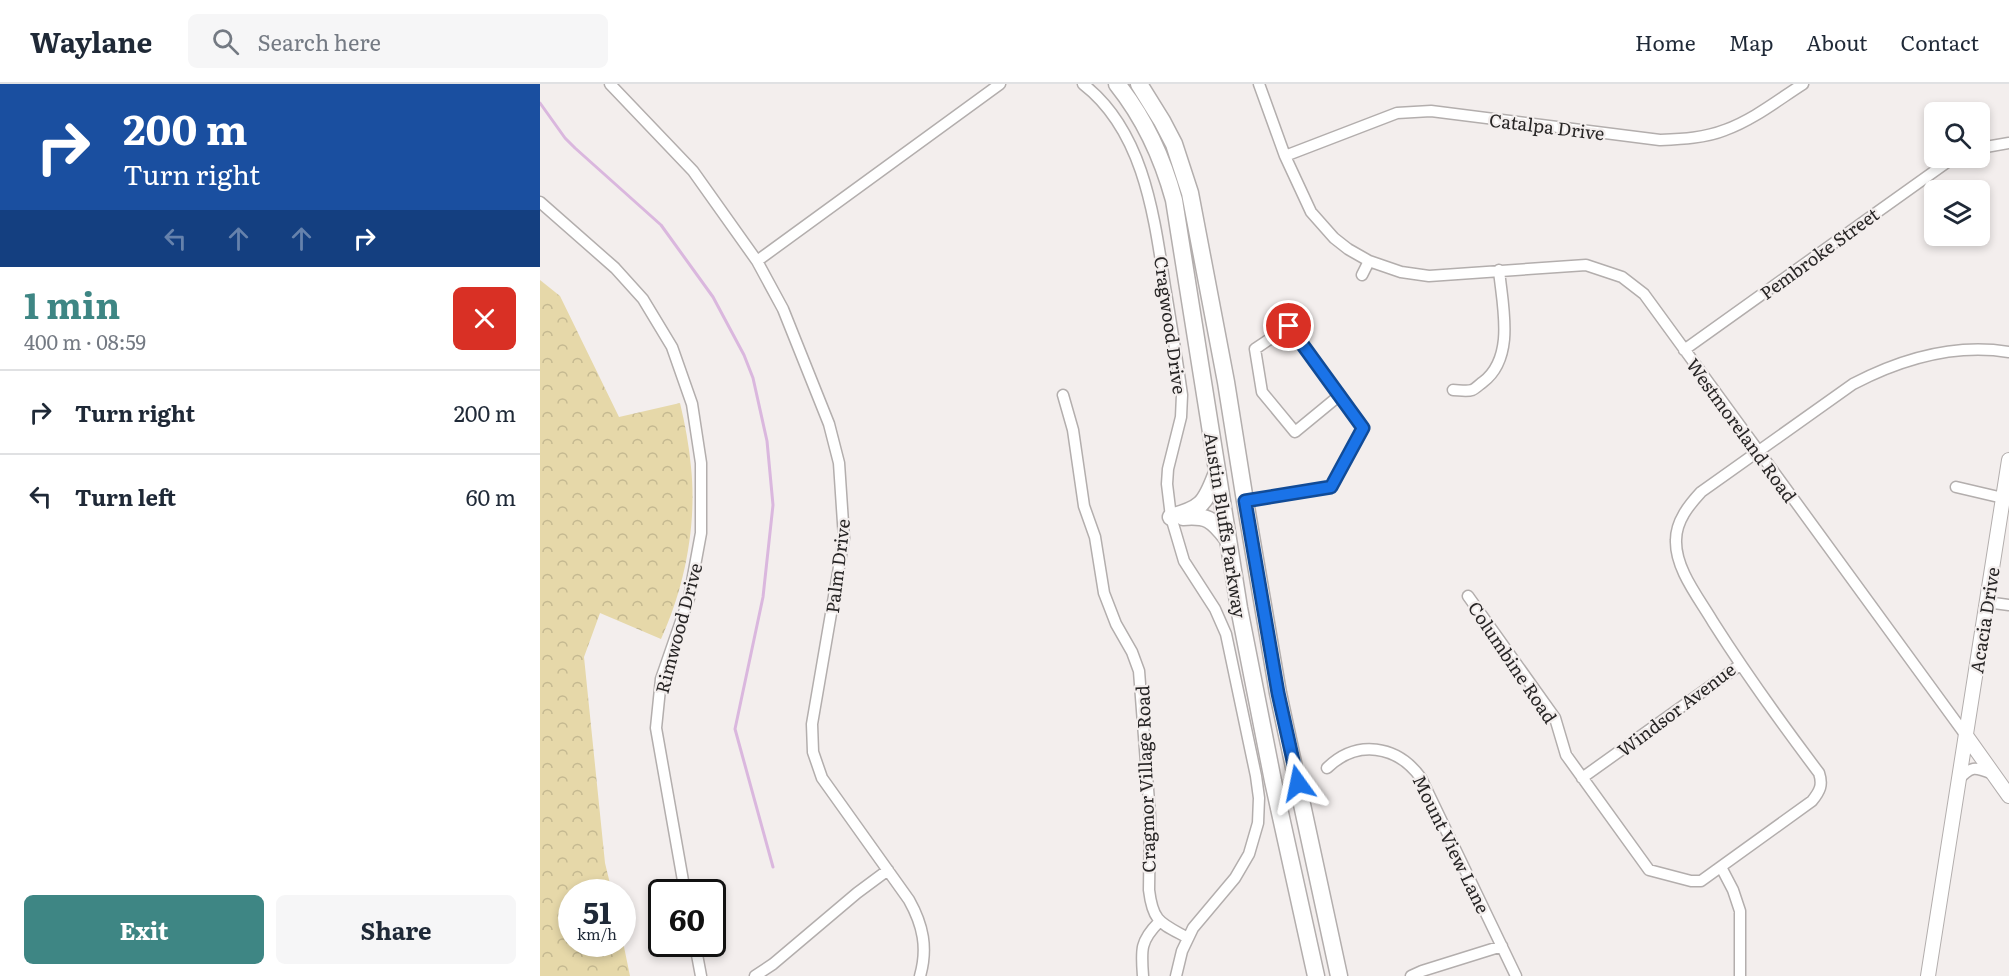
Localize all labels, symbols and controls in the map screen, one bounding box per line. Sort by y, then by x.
search box [188,14,608,68]
text: Waylane [30,20,152,62]
icon: search [209,25,242,58]
text: Search here [257,25,381,58]
text: Home [1635,26,1696,57]
text: Map [1729,26,1773,57]
text: About [1806,26,1868,57]
text: Contact [1901,26,1979,57]
text: 200 m [123,96,248,158]
map controls [1924,102,1990,246]
button: search [1924,102,1990,168]
street label: Catalpa Drive [1488,106,1606,146]
icon: right [24,108,102,186]
text: Turn right [123,153,260,193]
button: layers [1924,180,1990,246]
street label: Pembroke Street [1754,200,1885,306]
icon: left [159,222,192,255]
icon: ahead [222,222,255,255]
icon: ahead [285,222,318,255]
icon: right [348,222,381,255]
street label: Cragwood Drive [1148,254,1194,396]
text: 1 min [24,277,120,330]
button: close [453,287,516,350]
pin [1263,300,1314,351]
icon: arrive [1272,309,1305,342]
text: 400 m · 08:59 [24,326,146,356]
street label: Westmoreland Road [1680,352,1804,508]
icon: right [24,396,57,429]
text: Turn right [75,396,195,429]
text: 200 m [454,396,516,429]
street label: Austin Bluffs Parkway [1198,430,1254,620]
icon: left [24,480,57,513]
text: Turn left [75,480,176,513]
text: 60 m [466,480,516,513]
street label: Palm Drive [818,517,856,615]
street label: Rimwood Drive [648,560,708,696]
street label: Acacia Drive [1962,565,2006,675]
street label: Columbine Road [1462,595,1564,729]
street label: Windsor Avenue [1611,656,1741,762]
street label: Cragmor Village Road [1128,685,1162,873]
position arrow [1266,751,1330,815]
street label: Mount View Lane [1407,770,1497,918]
speed limit sign: 60 [648,879,726,957]
text: 51 [583,889,611,933]
button: Exit [24,895,264,964]
button: Share [276,895,516,964]
text: km/h [577,922,617,945]

